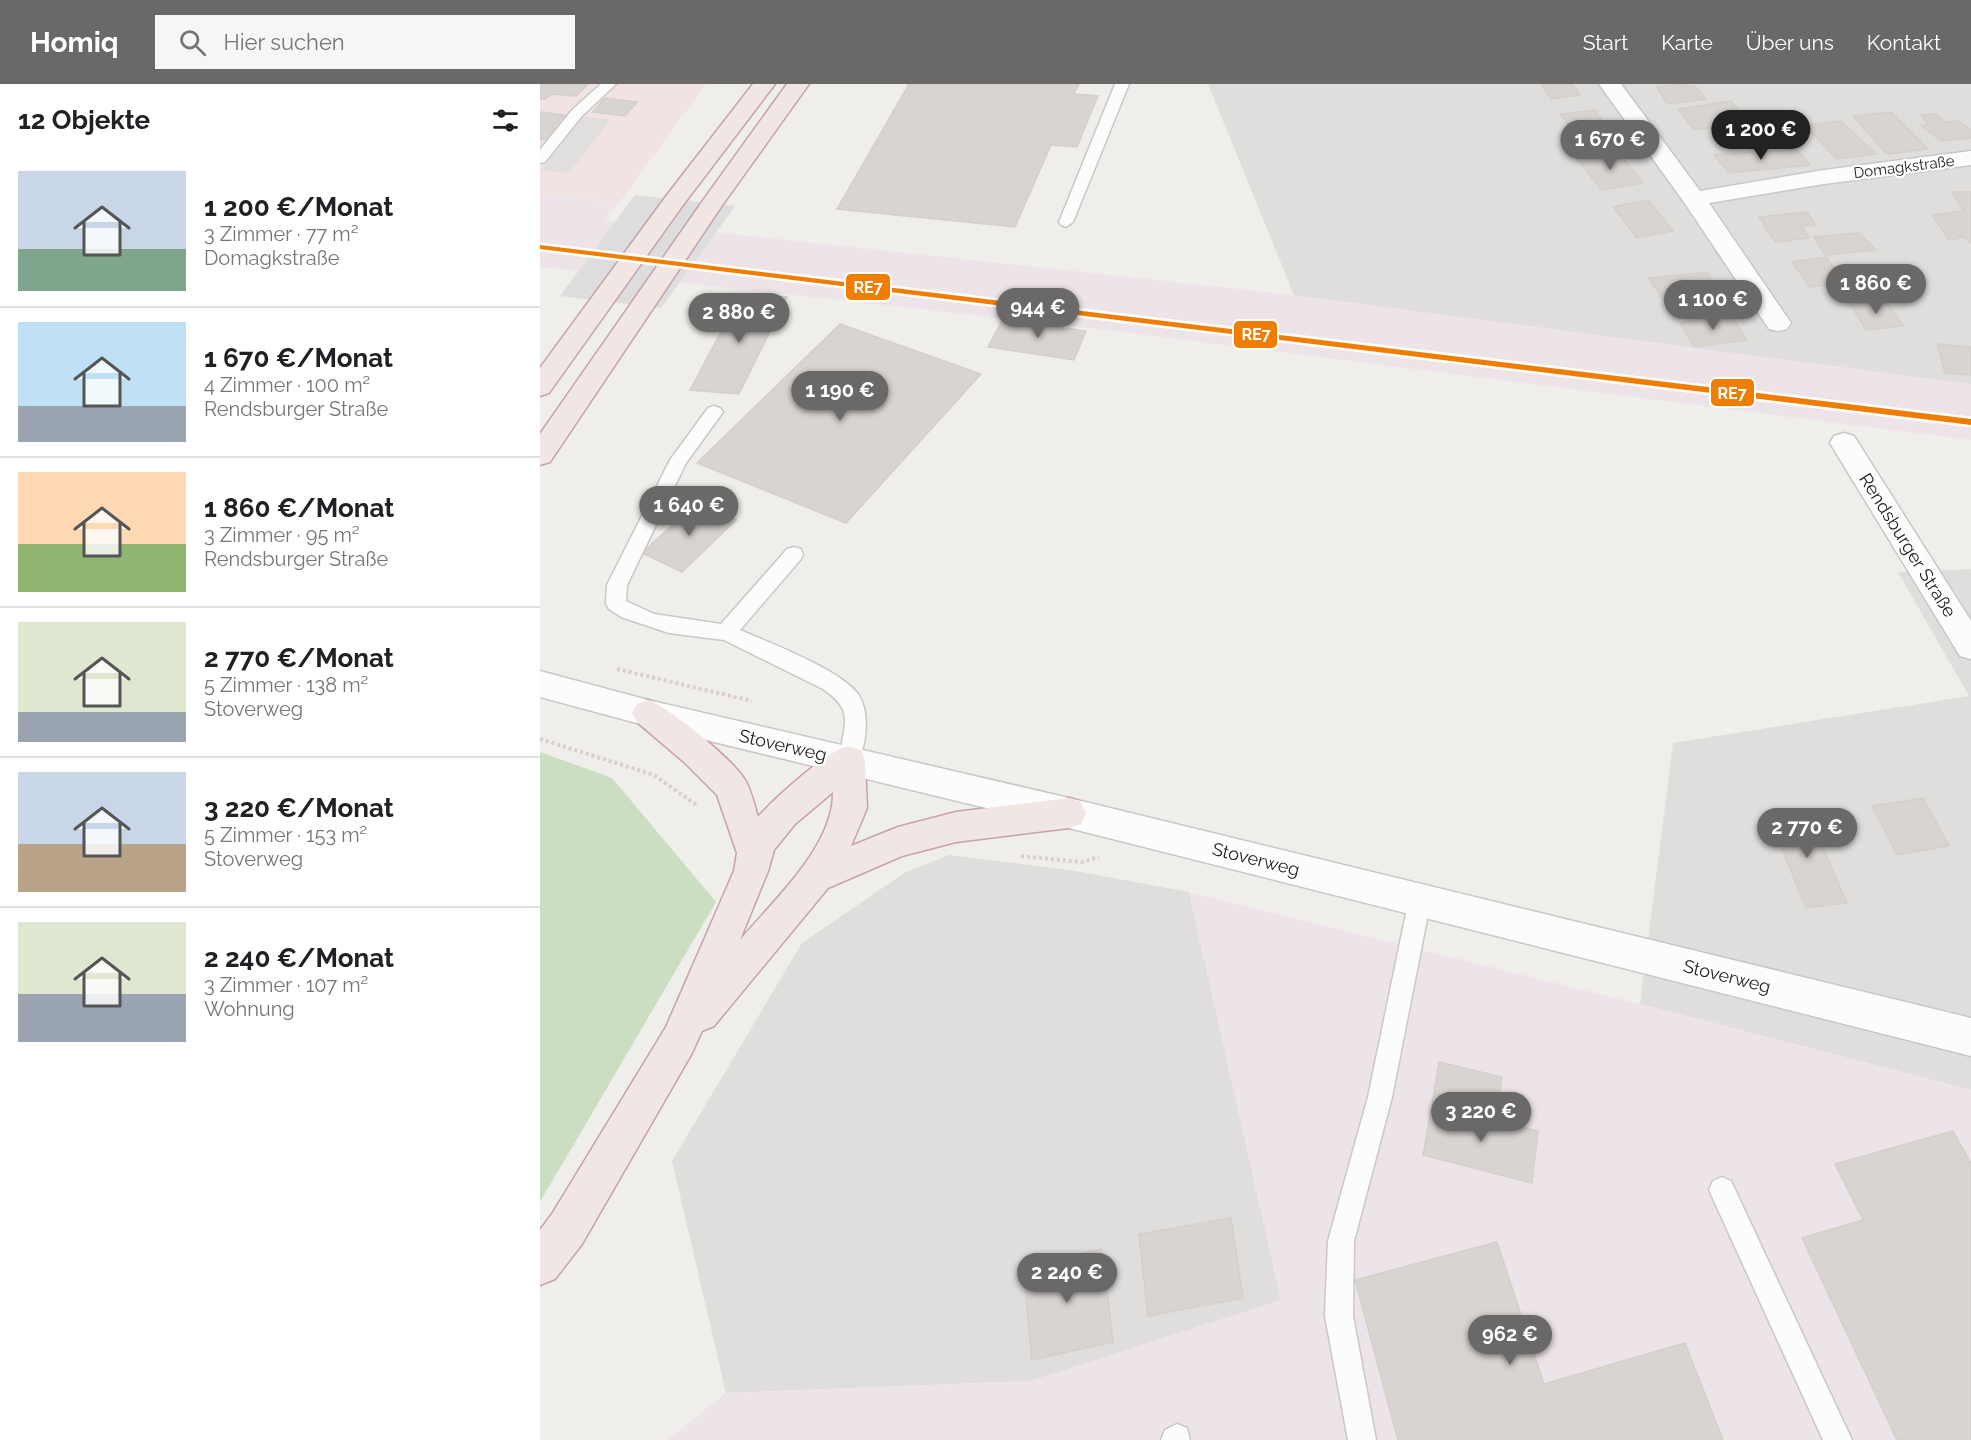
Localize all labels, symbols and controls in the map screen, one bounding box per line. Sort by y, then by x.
search box [155,15,575,69]
text: Homiq [30,26,119,59]
icon: search [176,26,209,59]
text: Hier suchen [224,29,345,55]
text: Start [1583,30,1628,55]
text: Karte [1661,30,1713,55]
text: Über uns [1746,30,1834,55]
text: Kontakt [1867,30,1941,55]
icon: filters [489,104,522,137]
text: 12 Objekte [18,105,150,135]
pin: 1 200 € [1706,110,1816,161]
text: 1 200 € [1725,117,1797,141]
pin: 1 670 € [1555,120,1665,171]
text: 1 670 € [1574,127,1646,151]
street label: Domagkstraße [1852,152,1956,182]
text: 1 200 €/Monat [204,192,393,222]
icon: home [66,195,138,267]
text: 3 Zimmer · 77 m² [204,222,358,246]
text: Domagkstraße [204,246,339,270]
pin: 1 860 € [1821,264,1931,315]
text: 1 860 € [1840,271,1912,295]
line badge: RE7 [845,273,891,301]
text: RE7 [853,278,883,297]
pin: 1 100 € [1658,280,1768,331]
text: 1 100 € [1678,287,1748,311]
pin: 944 € [996,288,1080,339]
pin: 2 880 € [684,293,794,344]
text: 944 € [1010,295,1066,319]
text: 2 880 € [702,300,776,324]
line badge: RE7 [1233,320,1278,349]
text: RE7 [1241,325,1271,344]
text: 1 670 €/Monat [204,343,393,373]
icon: home [66,346,138,418]
pin: 1 190 € [785,371,895,422]
text: 4 Zimmer · 100 m² [204,373,370,397]
text: 1 190 € [805,378,875,402]
line badge: RE7 [1710,378,1755,407]
text: RE7 [1717,384,1747,403]
text: Rendsburger Straße [204,397,388,421]
street label: Rendsburger Straße [1855,469,1961,621]
pin: 1 640 € [634,486,744,537]
text: 1 860 €/Monat [204,493,394,523]
text: 1 640 € [653,493,725,517]
icon: home [66,496,138,568]
text: 3 Zimmer · 95 m² [204,523,360,547]
text: Rendsburger Straße [204,547,388,571]
text: 2 770 €/Monat [204,643,394,673]
icon: home [66,646,138,718]
text: 5 Zimmer · 138 m² [204,673,368,697]
text: Stoverweg [204,697,303,721]
street label: Stoverweg [737,725,829,765]
text: 3 220 €/Monat [204,793,394,823]
icon: home [66,796,138,868]
pin: 2 770 € [1752,808,1862,859]
text: 2 770 € [1771,815,1843,839]
text: 5 Zimmer · 153 m² [204,823,367,847]
street label: Stoverweg [1210,838,1302,880]
text: Stoverweg [204,847,303,871]
text: 2 240 €/Monat [204,943,394,973]
icon: home [66,946,138,1018]
street label: Stoverweg [1681,955,1773,997]
text: 3 Zimmer · 107 m² [204,973,368,997]
text: Wohnung [204,997,295,1021]
pin: 3 220 € [1426,1092,1536,1143]
text: 3 220 € [1445,1099,1517,1123]
pin: 2 240 € [1012,1253,1122,1304]
text: 2 240 € [1031,1260,1103,1284]
pin: 962 € [1468,1315,1552,1366]
text: 962 € [1482,1322,1538,1346]

